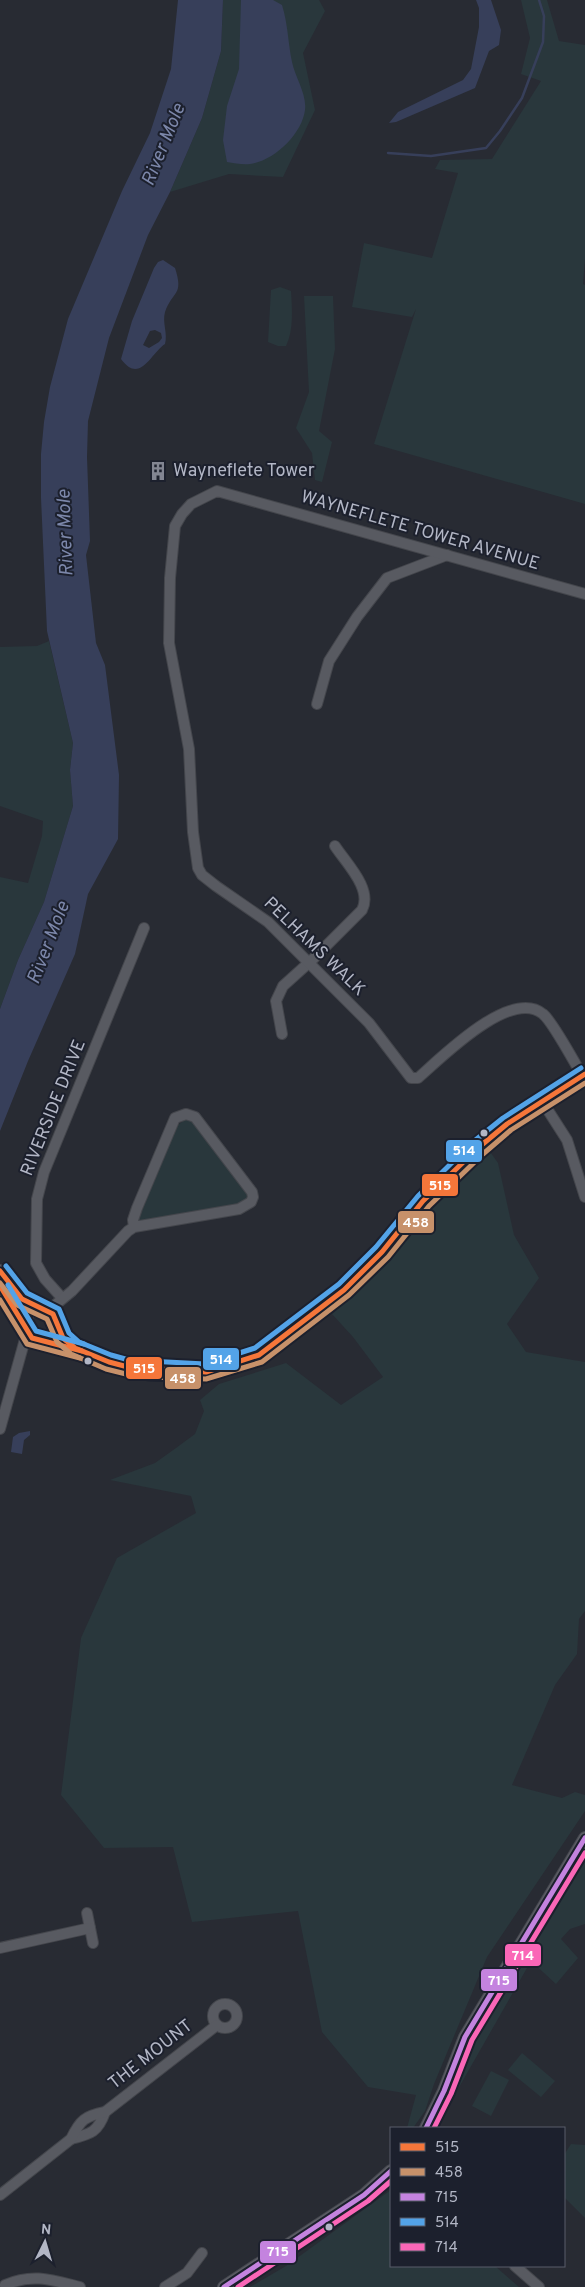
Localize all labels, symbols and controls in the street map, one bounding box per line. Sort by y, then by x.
water label: River Mole [137,100,191,190]
building icon: Wayneflete Tower [147,460,169,482]
place label: Wayneflete Tower [173,460,315,483]
street label: WAYNEFLETE TOWER AVENUE [298,486,542,576]
water label: River Mole [52,489,80,577]
street label: PELHAMS WALK [258,892,370,1002]
water label: River Mole [22,898,76,988]
street label: RIVERSIDE DRIVE [16,1036,92,1180]
unlabelled marker [479,1128,489,1138]
line badge: 514 [445,1139,483,1163]
text: 514 [452,1143,476,1160]
line badge: 515 [421,1173,459,1197]
text: 515 [429,1178,451,1195]
line badge: 458 [397,1210,435,1234]
text: 458 [403,1215,429,1232]
line badge: 514 [202,1347,240,1371]
text: 514 [209,1352,233,1369]
unlabelled marker [83,1356,93,1366]
line badge: 515 [125,1356,163,1380]
text: 515 [133,1361,155,1378]
line badge: 458 [164,1366,202,1390]
text: 458 [170,1371,196,1388]
line badge: 714 [504,1943,542,1967]
text: 714 [512,1948,534,1965]
line badge: 715 [480,1968,518,1992]
text: 715 [488,1973,510,1990]
street label: THE MOUNT [104,2015,198,2095]
legend [390,2127,565,2267]
text: 515 [435,2139,459,2158]
text: 458 [435,2164,463,2183]
text: 715 [435,2189,458,2208]
text: 514 [435,2214,459,2233]
north arrow [20,2217,70,2267]
text: N [40,2222,52,2239]
unlabelled marker [324,2222,334,2232]
text: 714 [435,2239,458,2258]
line badge: 715 [259,2240,297,2264]
text: 715 [267,2244,289,2261]

